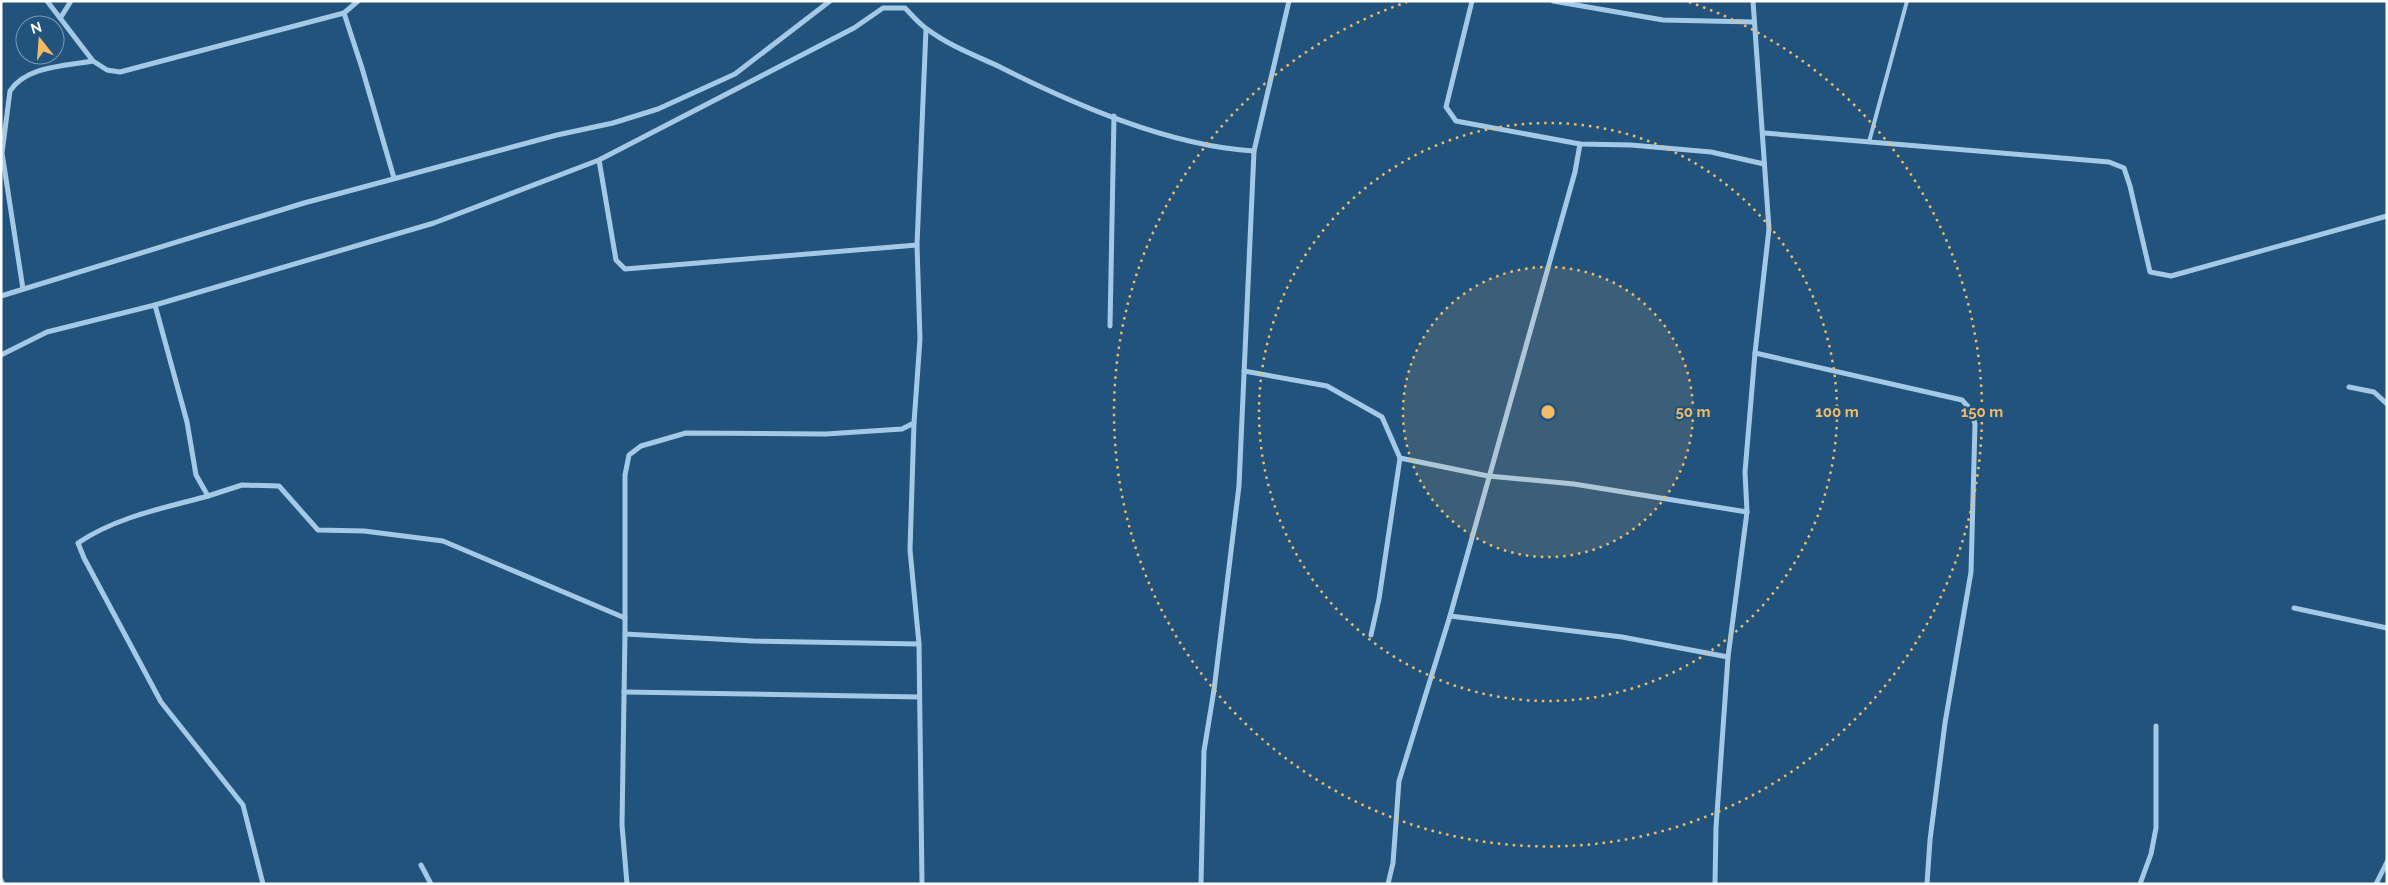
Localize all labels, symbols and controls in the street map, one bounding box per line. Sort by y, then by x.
north arrow [15,15,65,65]
text: N [29,18,44,37]
centre of rings [1539,403,1557,421]
text: 50 m [1675,403,1711,421]
text: 100 m [1815,403,1859,421]
text: 150 m [1961,403,2003,421]

